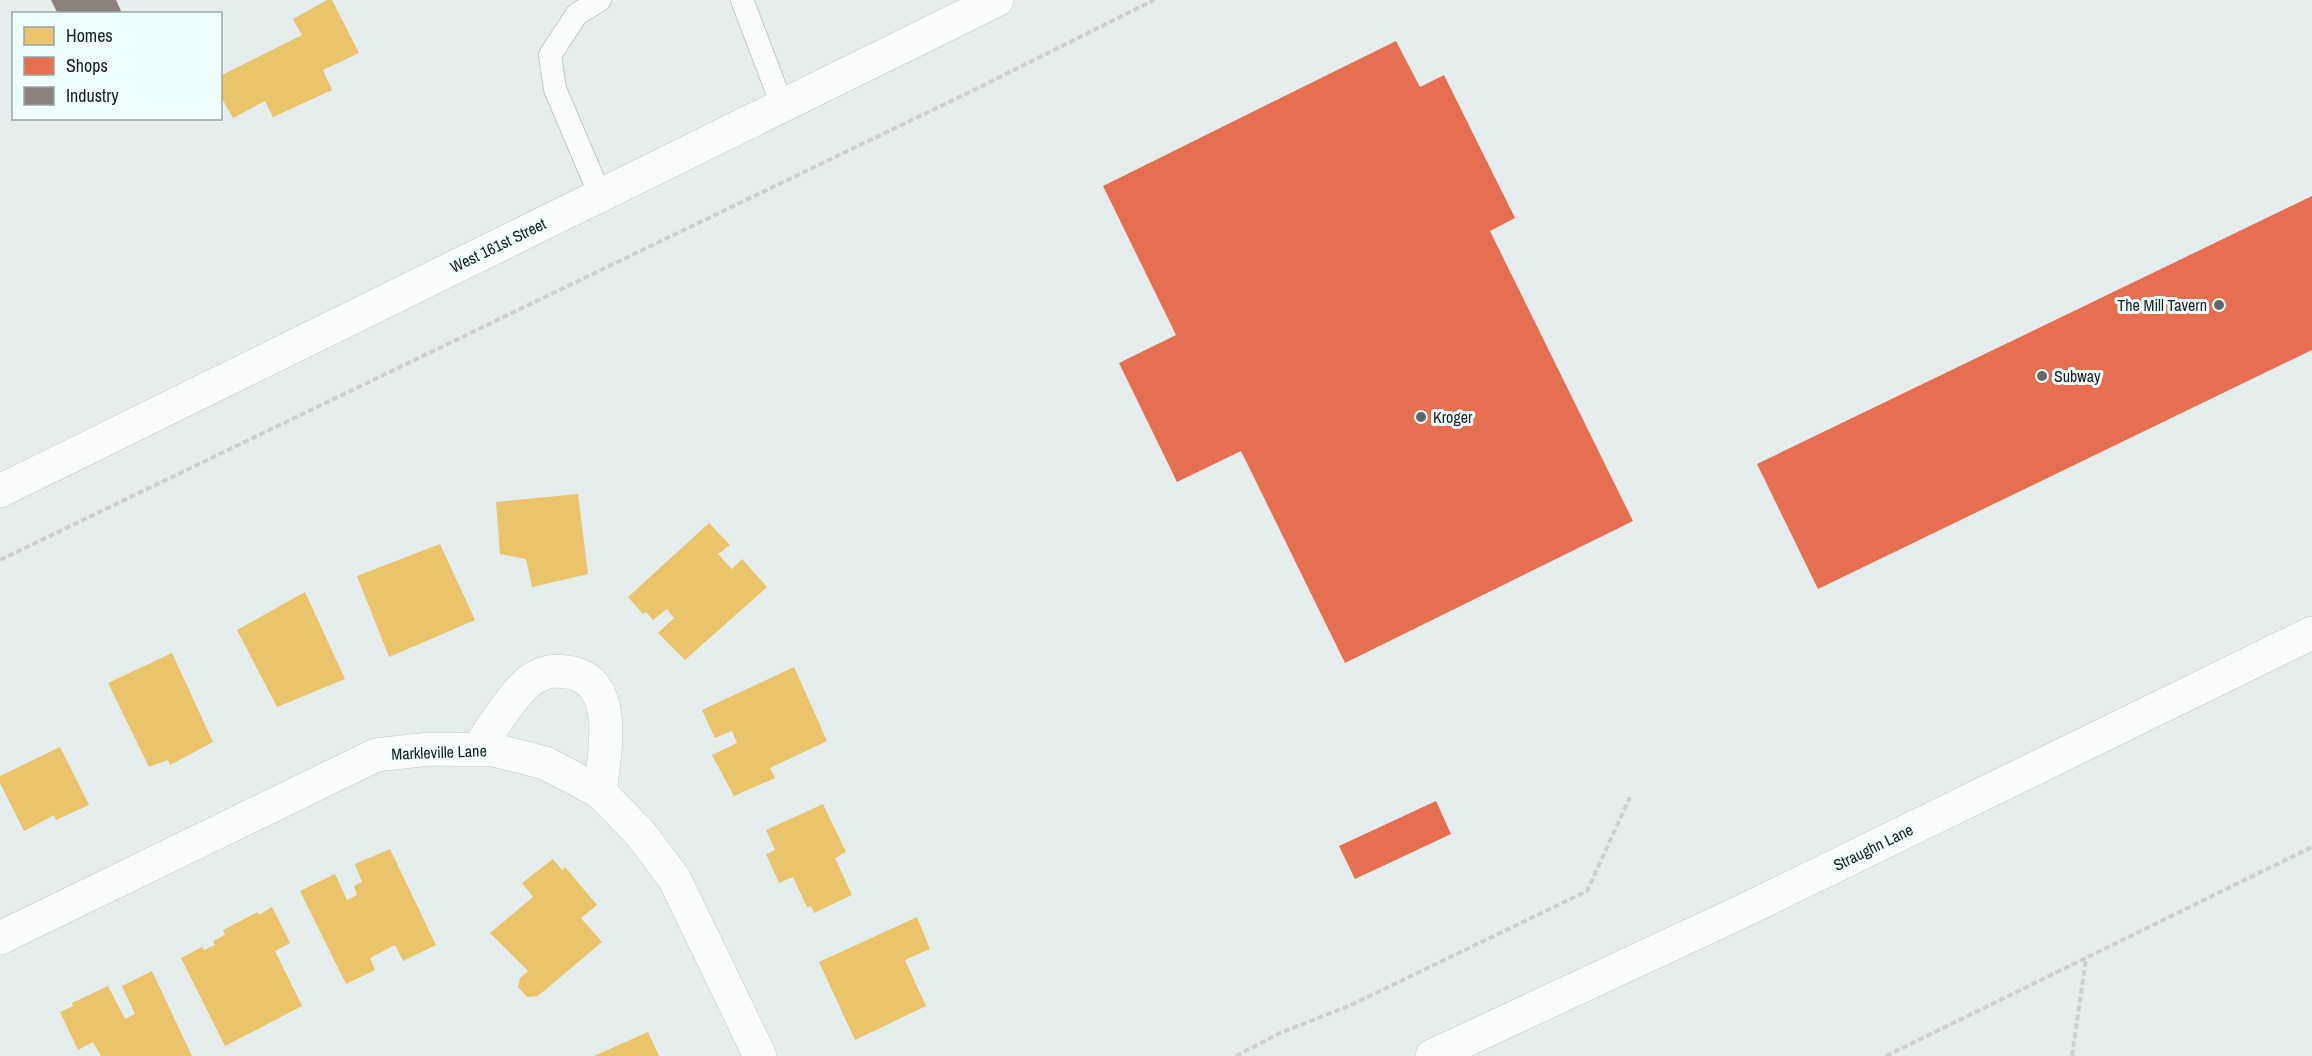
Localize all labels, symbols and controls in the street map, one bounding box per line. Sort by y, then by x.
legend [12,12,222,120]
text: Homes [66,23,113,48]
text: Shops [66,53,108,78]
text: Industry [66,83,119,108]
street label: West 161st Street [446,212,550,278]
place label: The Mill Tavern [2117,294,2207,316]
marker: The Mill Tavern [2212,298,2226,312]
place label: Subway [2054,365,2101,387]
marker: Subway [2035,369,2049,383]
place label: Kroger [1433,406,1473,428]
marker: Kroger [1414,410,1428,424]
street label: Markleville Lane [391,739,487,765]
street label: Straughn Lane [1829,818,1917,876]

